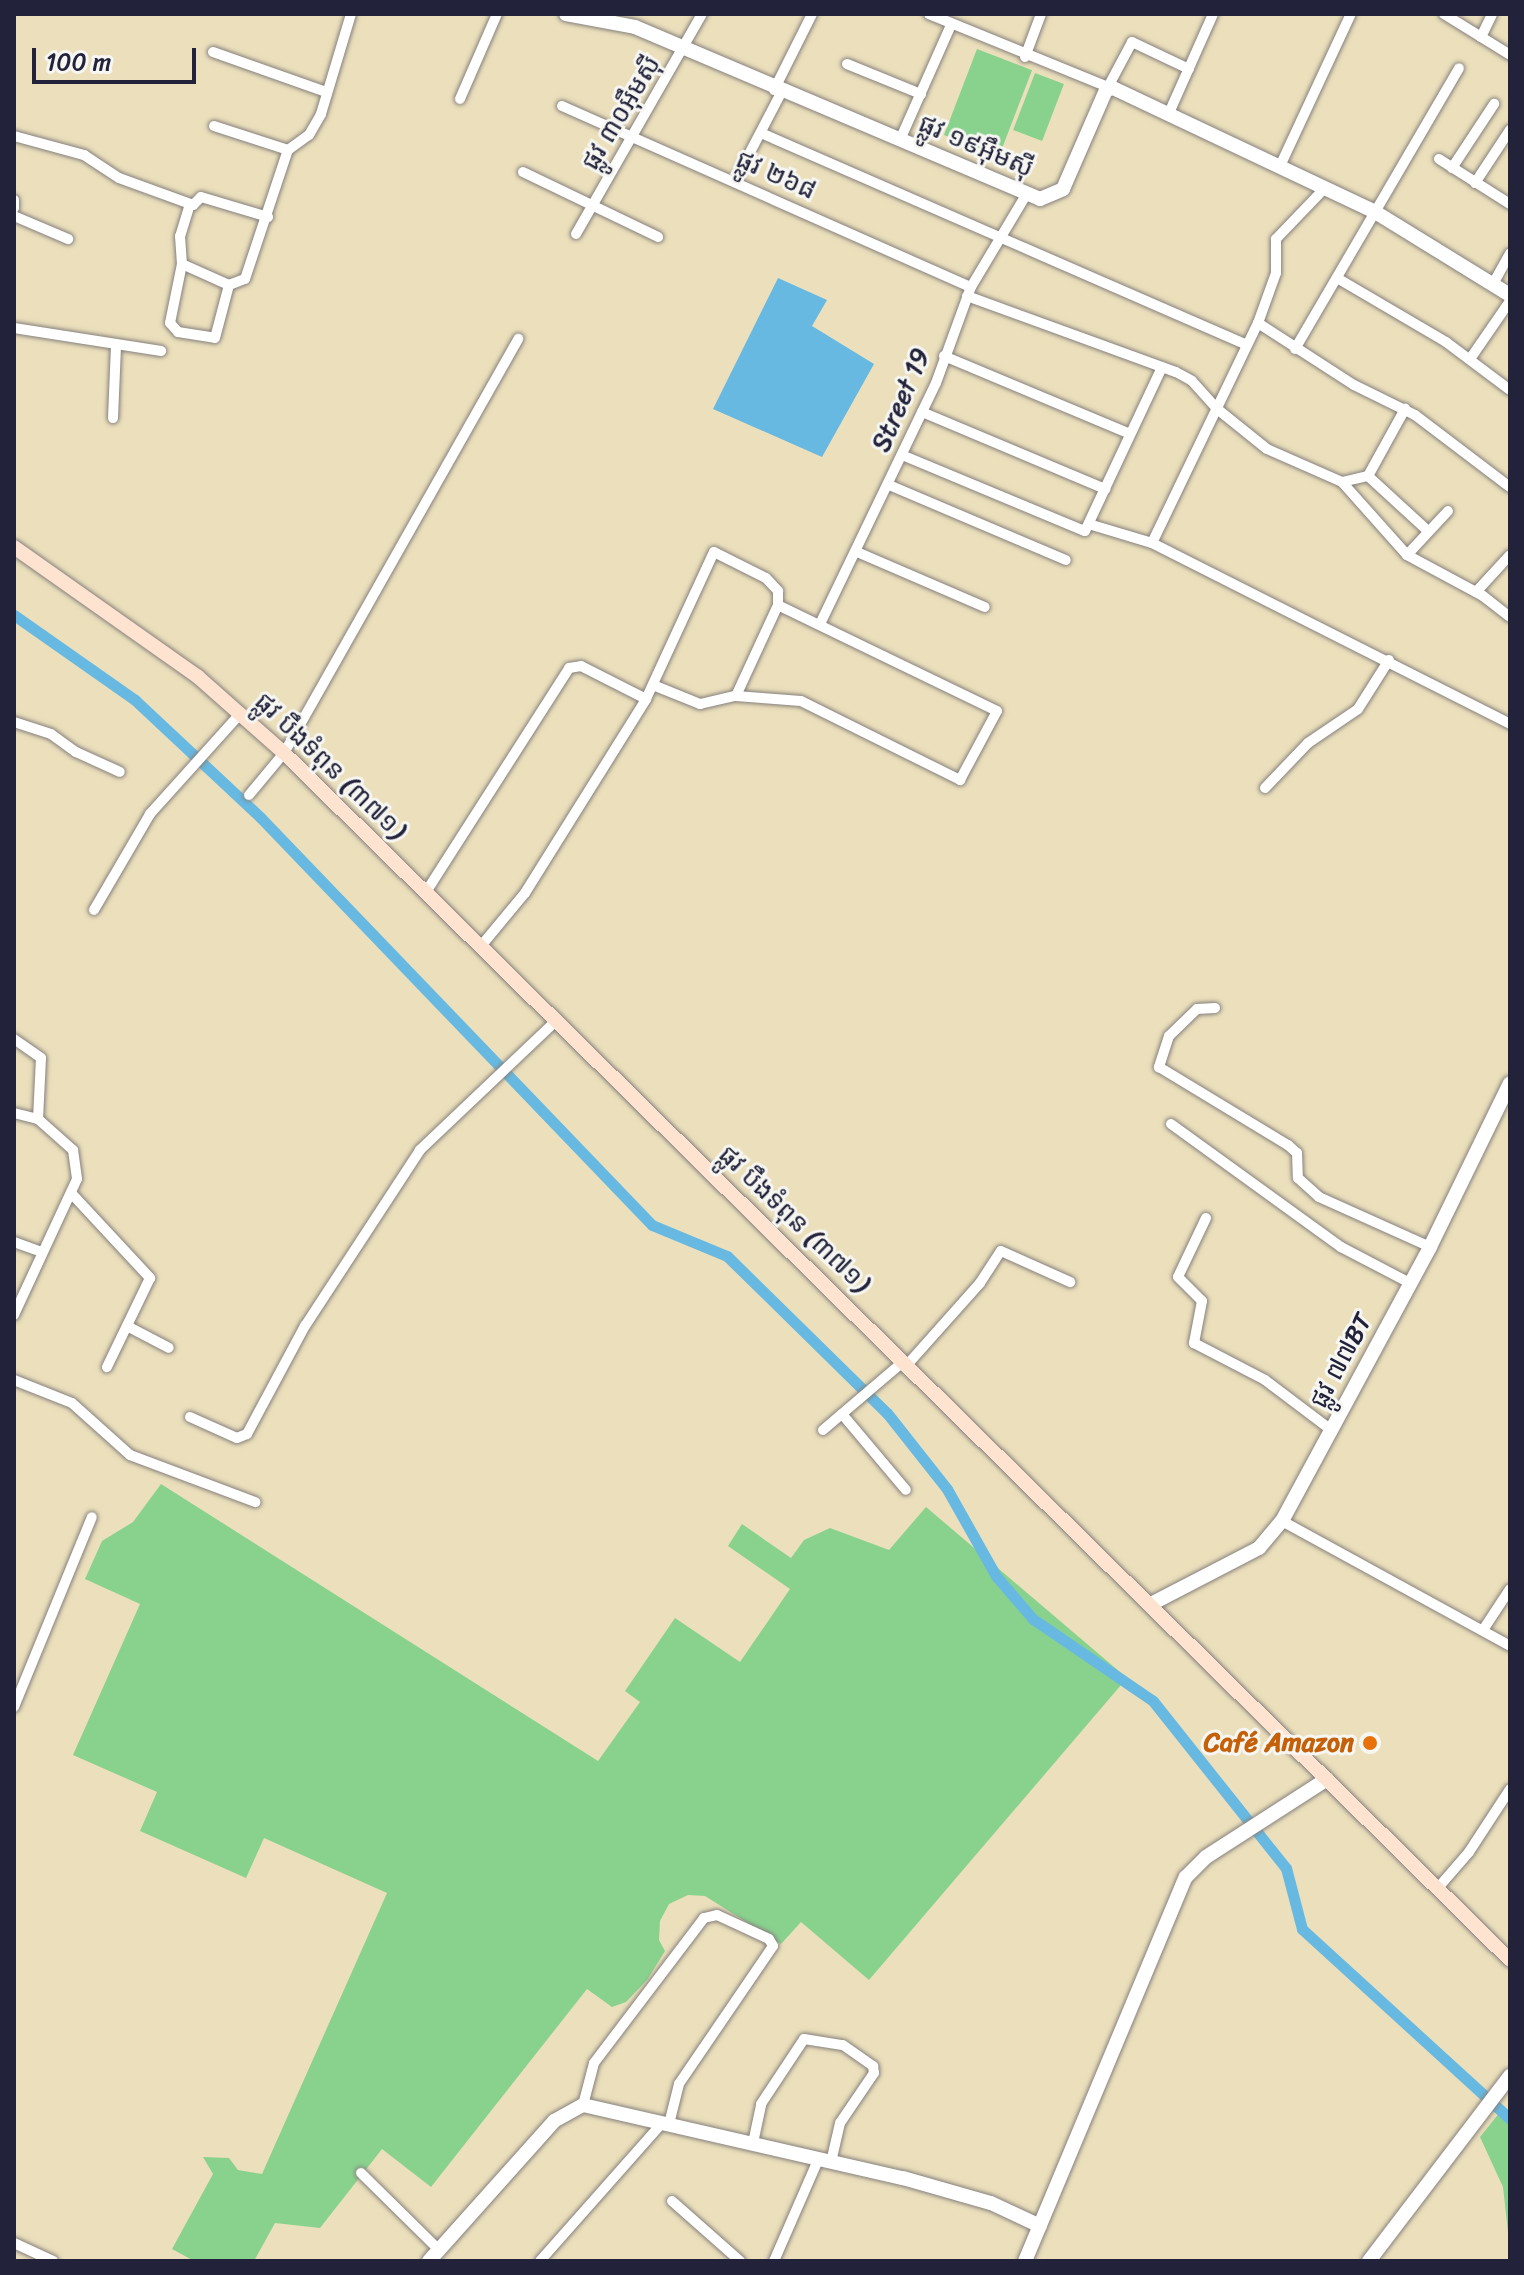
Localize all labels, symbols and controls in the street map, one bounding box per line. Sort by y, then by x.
scale bar [36,32,200,82]
text: 100 m [46,41,111,83]
street label: ផ្លូវ ៣០អ៊ឹមស៊ី [575,50,667,176]
street label: ផ្លូវ ១៩អ៊ឹមស៊ី [914,108,1038,184]
street label: ផ្លូវ ២៦៨ [731,144,821,206]
street label: Street 19 [865,344,937,456]
street label: ផ្លូវ បឹងទំពុន (៣៧១) [248,686,412,846]
street label: ផ្លូវ បឹងទំពុន (៣៧១) [712,1139,876,1299]
street label: ផ្លូវ ៧៧BT [1303,1308,1379,1414]
place label: Café Amazon [1203,1727,1354,1759]
marker: Café Amazon [1361,1734,1379,1752]

